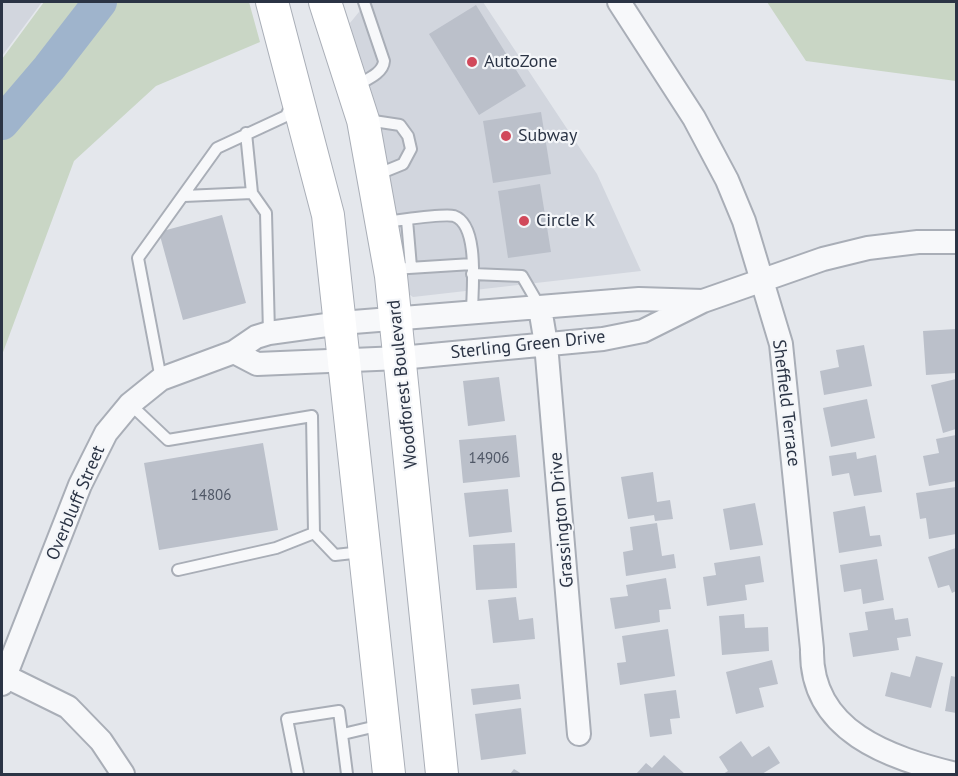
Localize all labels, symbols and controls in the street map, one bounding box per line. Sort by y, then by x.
place label: AutoZone [484,51,557,73]
marker: AutoZone [465,55,479,69]
place label: Subway [518,125,577,147]
marker: Subway [499,129,513,143]
place label: Circle K [536,210,596,232]
marker: Circle K [517,214,531,228]
street label: Woodforest Boulevard [383,299,423,469]
street label: Sterling Green Drive [450,326,606,364]
street label: Sheffield Terrace [767,338,805,468]
street label: Overbluff Street [42,442,110,564]
house number: 14906 [469,450,509,468]
street label: Grassington Drive [545,451,579,589]
house number: 14806 [191,487,231,505]

